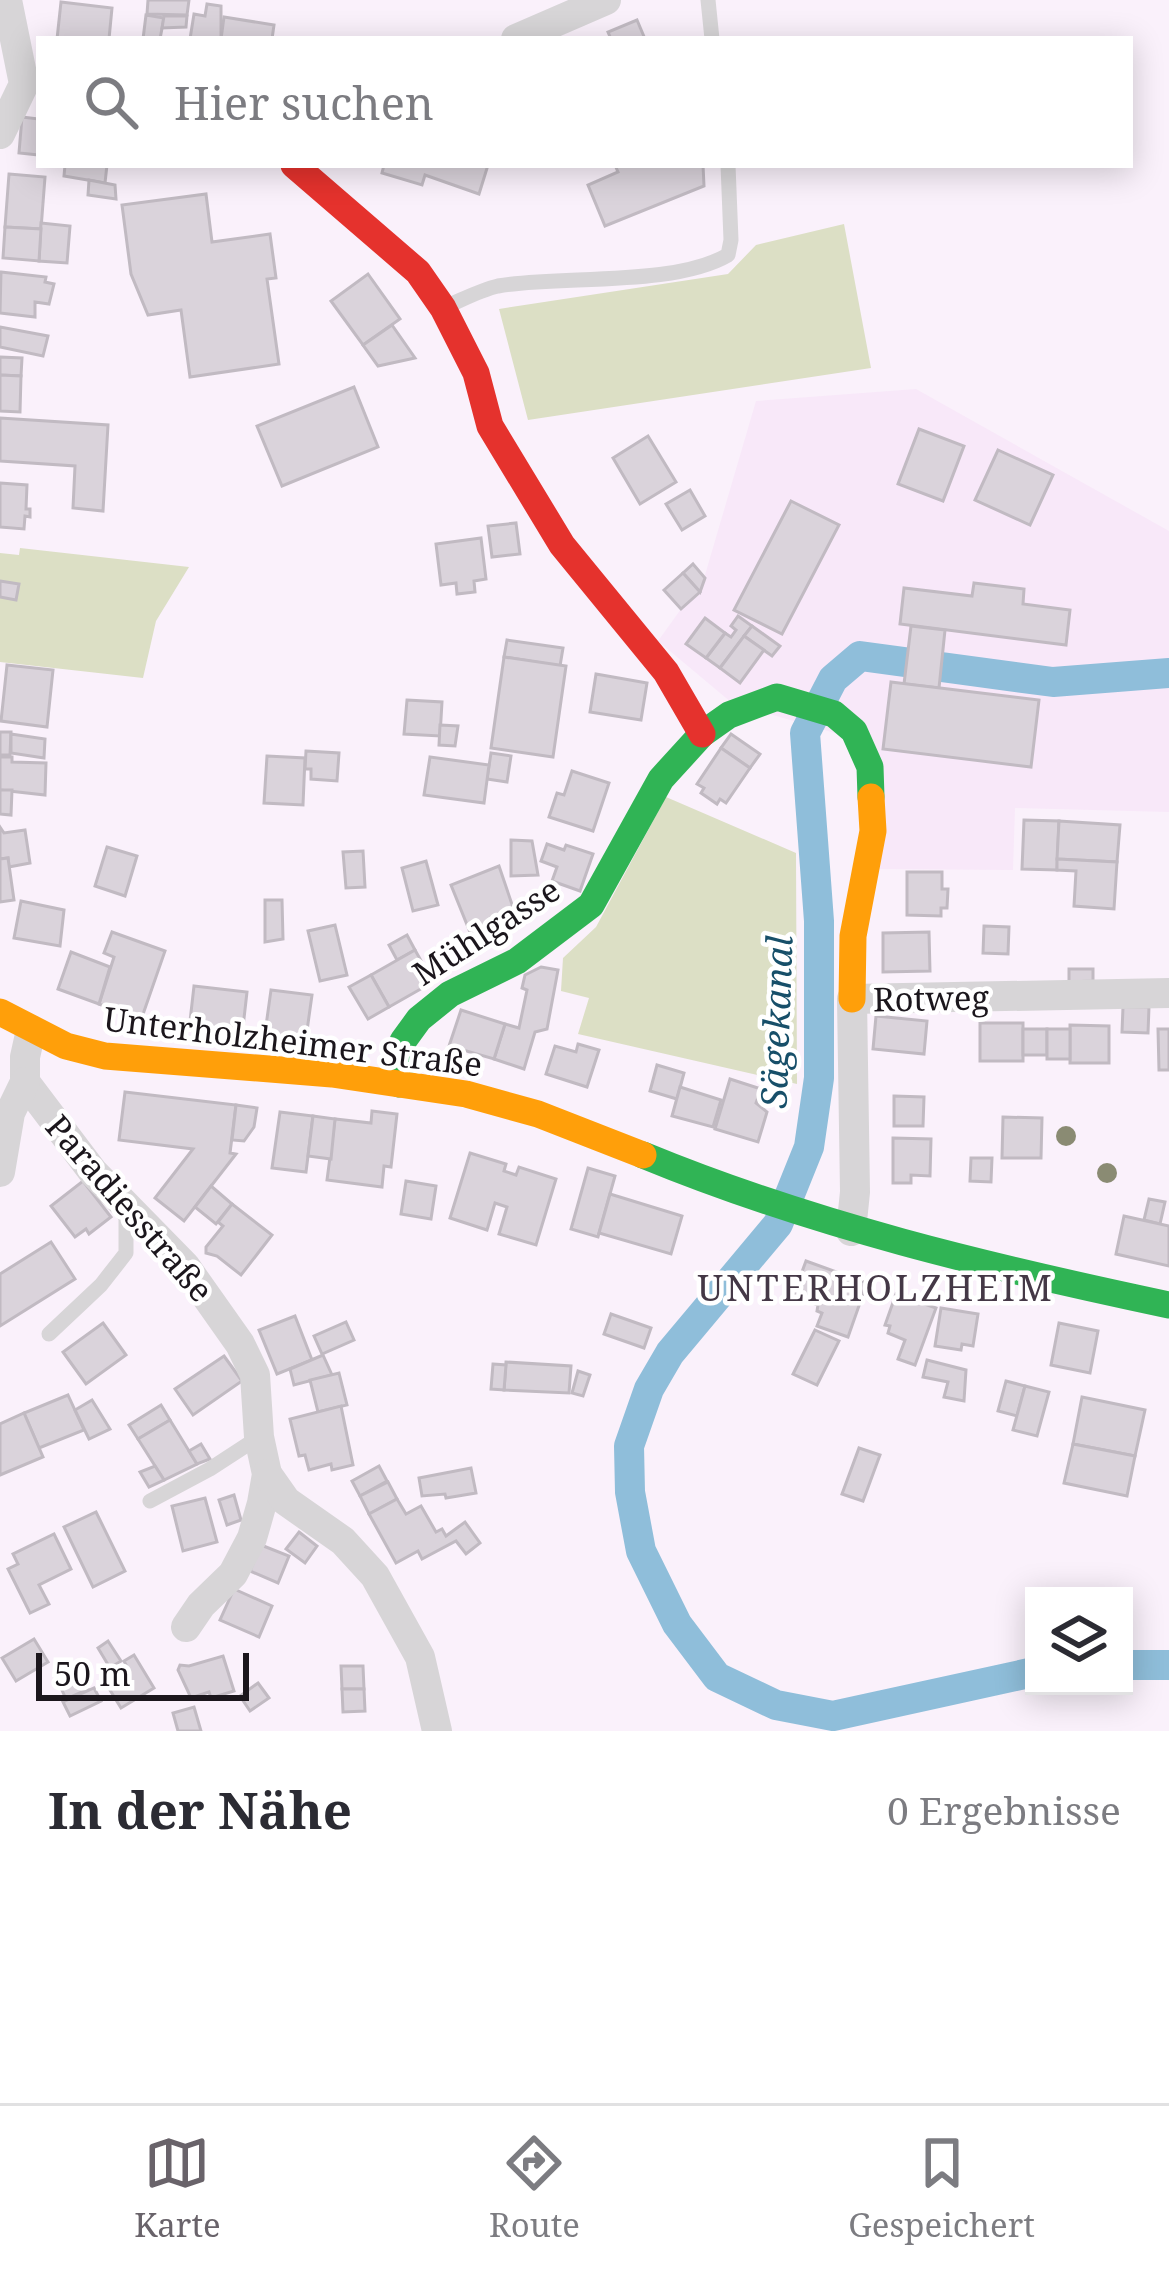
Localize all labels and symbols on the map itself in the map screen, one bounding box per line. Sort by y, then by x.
street label: Mühlgasse [404,867,568,995]
water label: Sägekanal [748,935,804,1109]
street label: Rotweg [873,974,990,1022]
street label: Unterholzheimer Straße [101,995,485,1087]
street label: Paradiesstraße [36,1105,224,1311]
district label: UNTERHOLZHEIM [697,1263,1055,1312]
scale bar [36,1647,249,1700]

